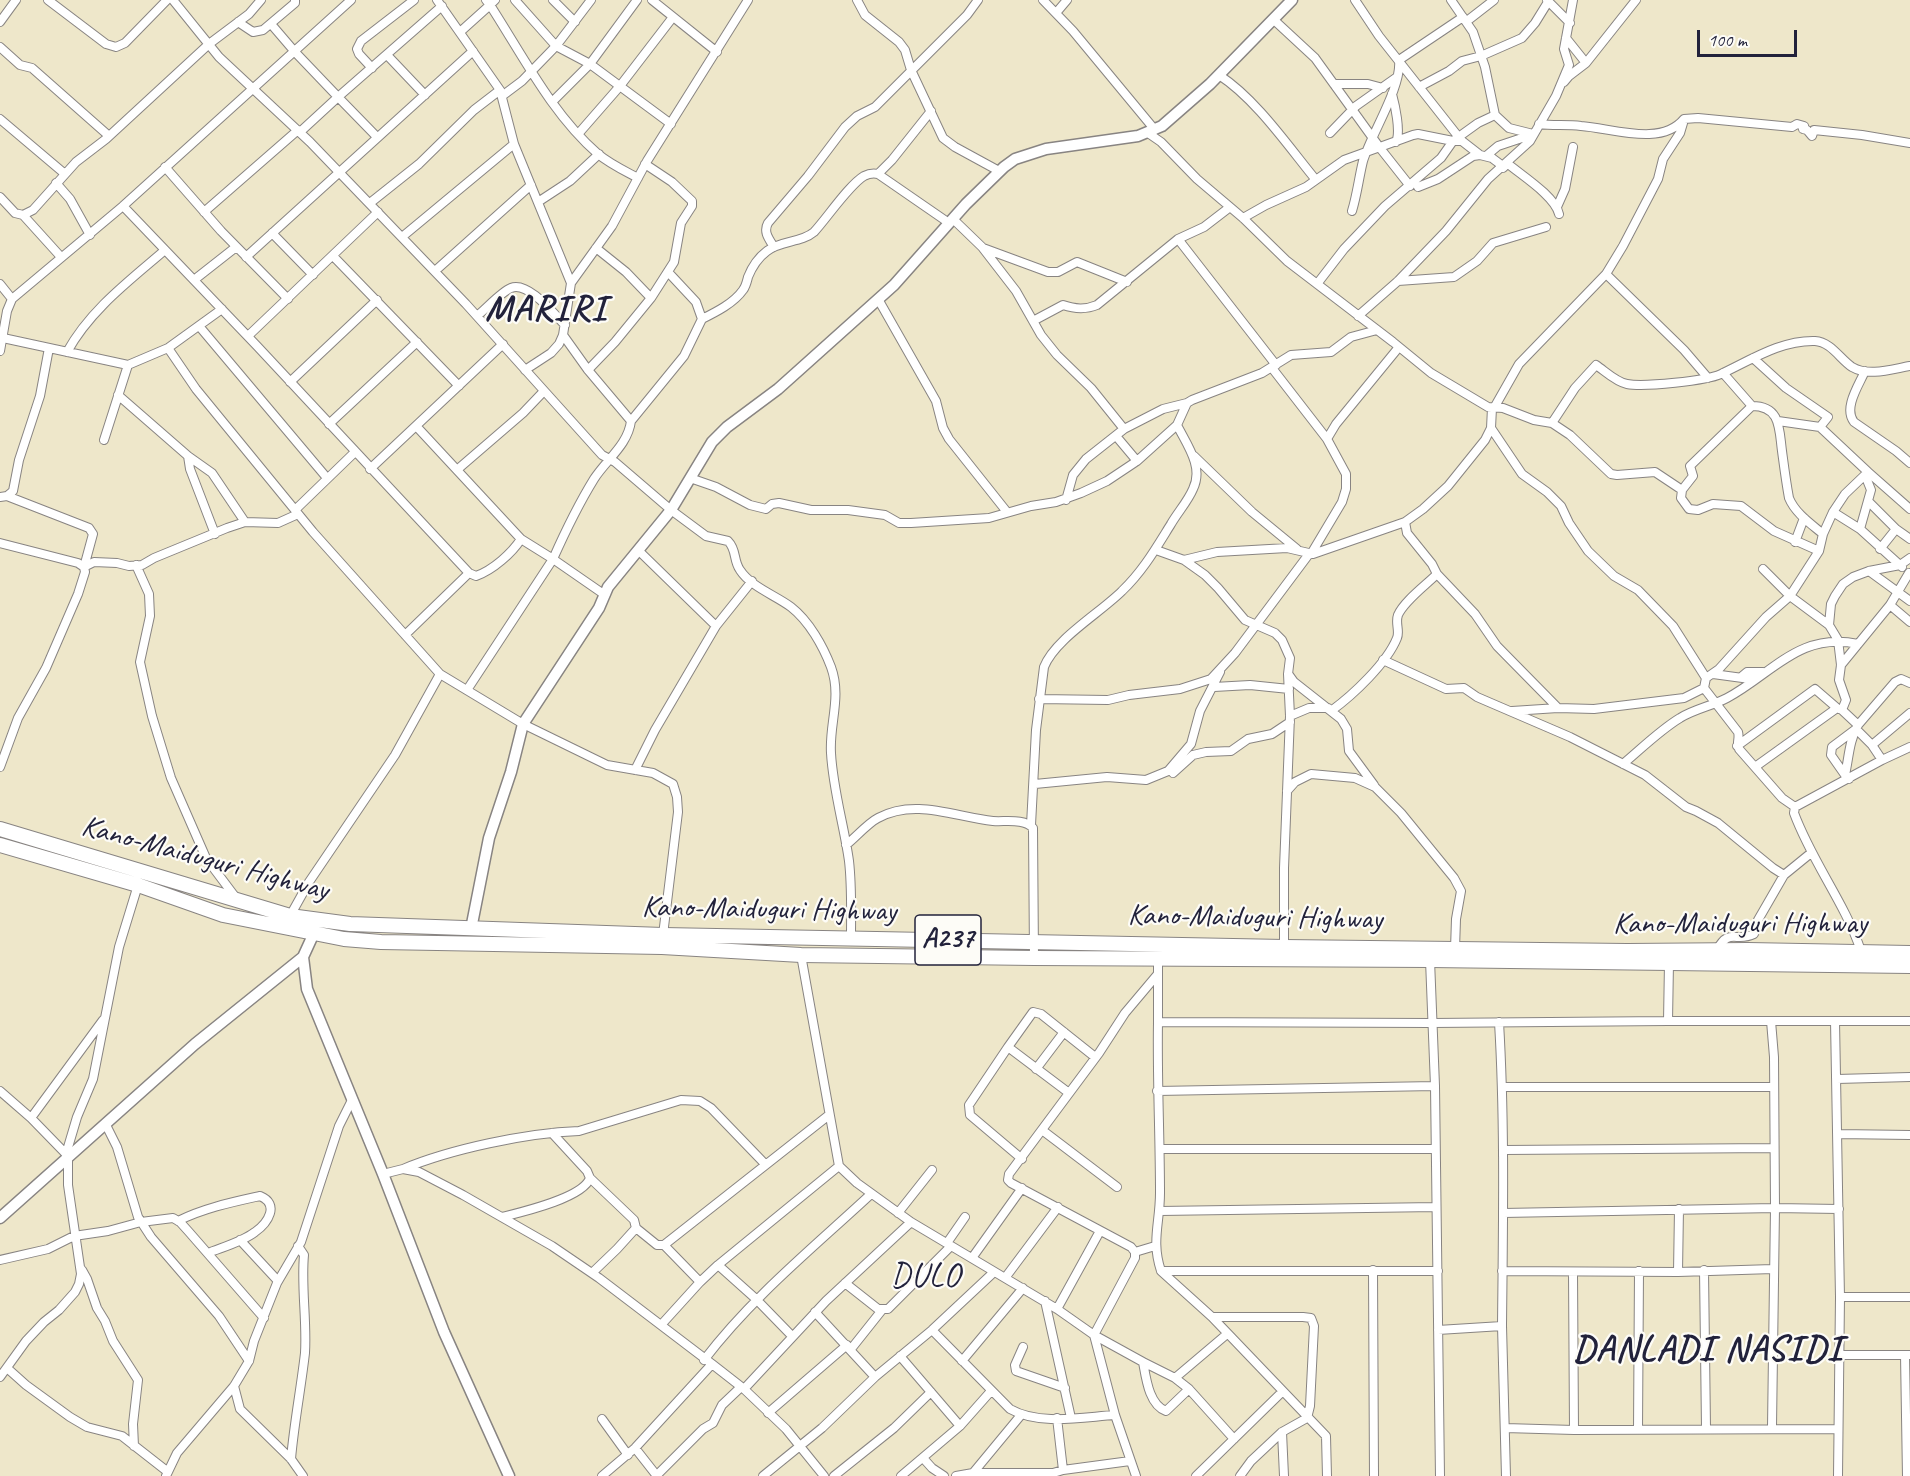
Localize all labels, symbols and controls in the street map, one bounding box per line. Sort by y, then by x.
scale bar [1700,18,1800,56]
text: 100 m [1708,29,1747,51]
district label: MARIRI [487,289,605,333]
street label: Kano-Maiduguri Highway [78,809,332,909]
street label: Kano-Maiduguri Highway [642,890,896,930]
street label: Kano-Maiduguri Highway [1128,898,1382,938]
street label: Kano-Maiduguri Highway [1613,906,1867,942]
road number: A237 [915,915,981,965]
district label: DULO [891,1257,961,1297]
district label: DANLADI NASIDI [1575,1329,1841,1373]

